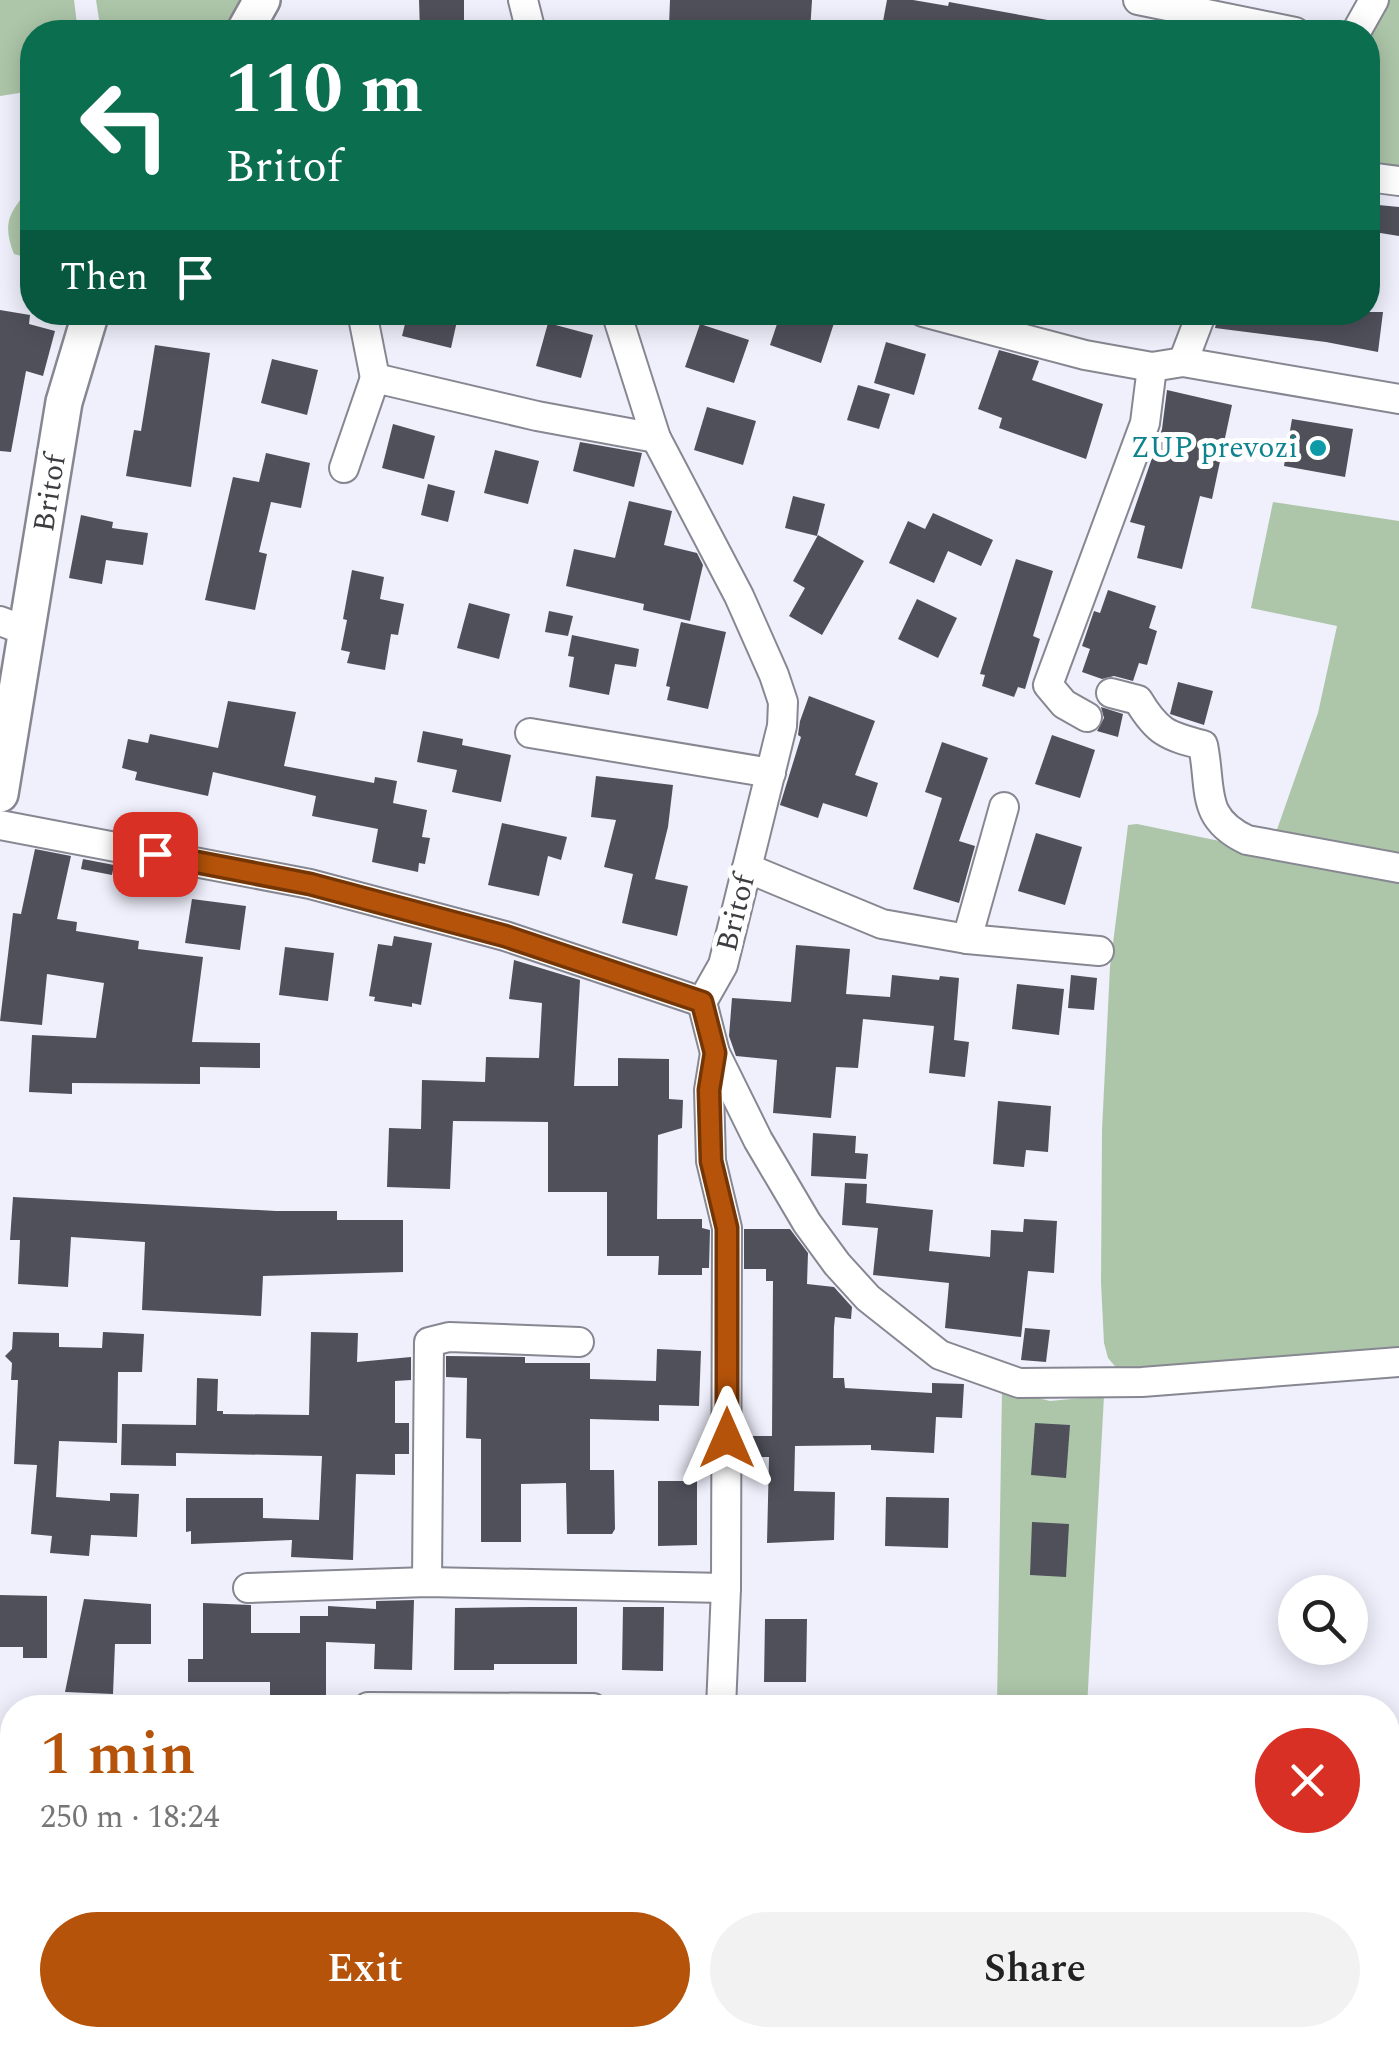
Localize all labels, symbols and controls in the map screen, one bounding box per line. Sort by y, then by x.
text: 110 m [225,37,423,143]
icon: left [60,60,190,190]
text: Britof [225,133,342,202]
text: Then [60,249,148,307]
icon: arrive [168,250,223,305]
place label: ZUP prevozi [1130,425,1298,471]
marker: ZUP prevozi [1307,437,1329,459]
street label: Britof [21,448,79,535]
pin [113,812,198,897]
icon: arrive [128,827,183,882]
street label: Britof [704,867,768,956]
position arrow [675,1386,779,1490]
map controls [1278,1575,1368,1665]
button: search [1278,1575,1368,1665]
text: 1 min [40,1709,196,1801]
button: close [1255,1728,1360,1833]
text: 250 m · 18:24 [40,1793,220,1842]
button: Exit [40,1912,690,2027]
button: Share [710,1912,1360,2027]

